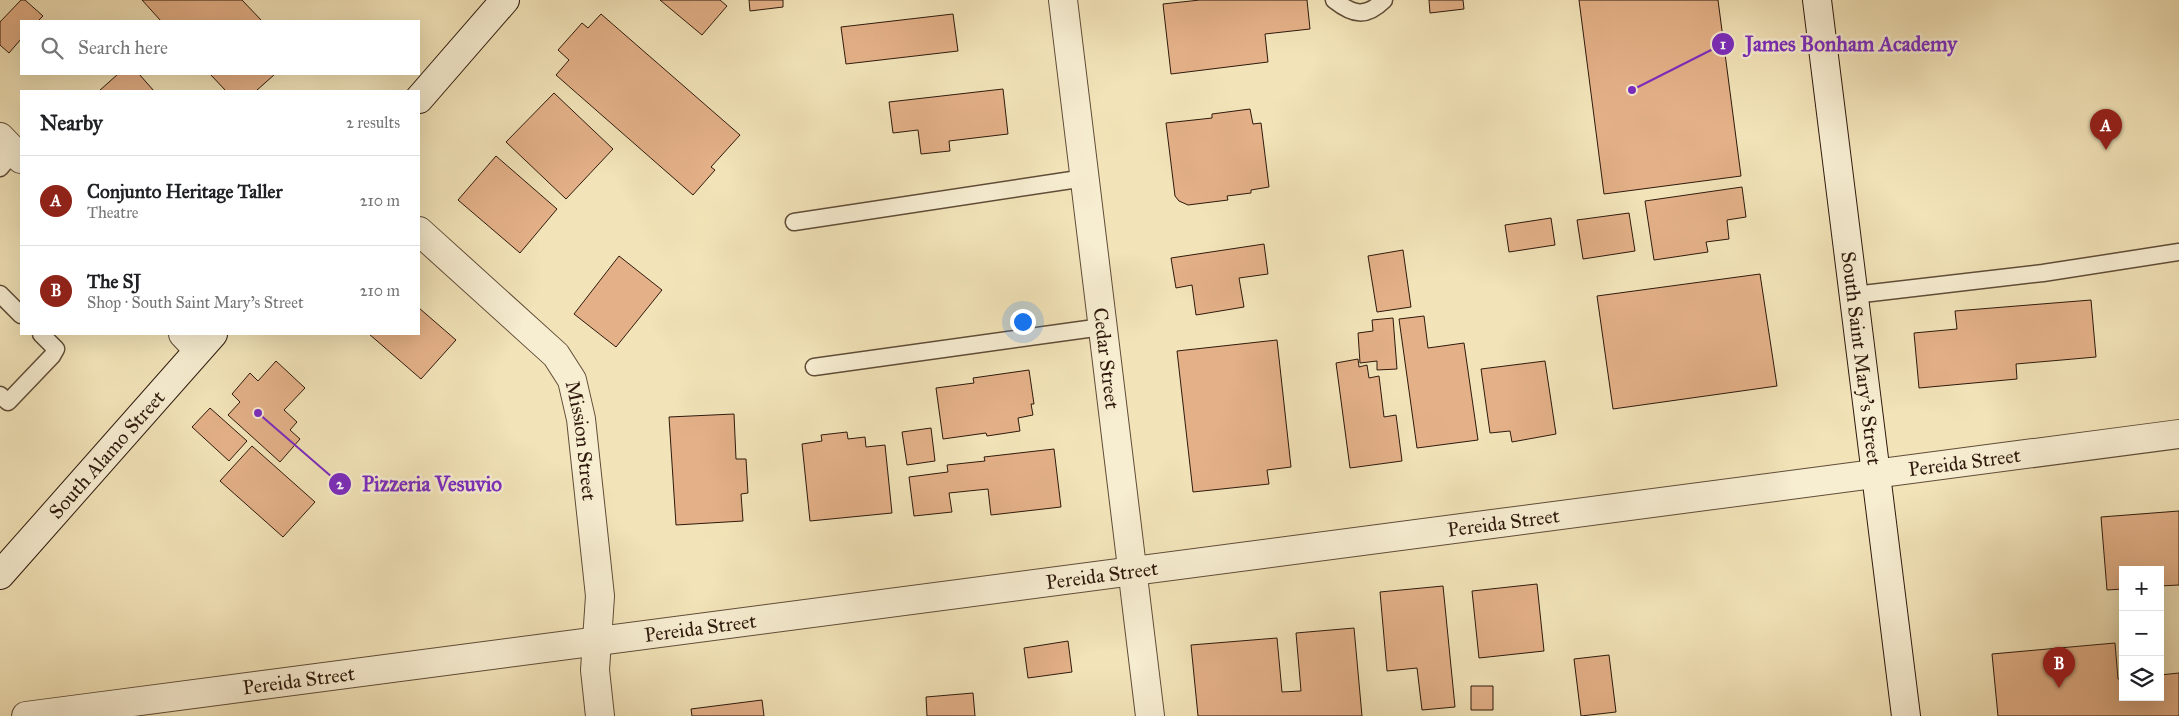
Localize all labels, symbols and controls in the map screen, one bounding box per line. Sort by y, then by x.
search box [20,20,420,75]
callout: James Bonham Academy [1710,26,1968,62]
text: James Bonham Academy [1742,31,1958,58]
icon: search [38,34,66,62]
text: 1 [1720,35,1726,53]
text: Search here [78,36,168,59]
pin: A [2090,109,2122,150]
text: Nearby [40,110,103,136]
text: 2 results [346,113,400,132]
text: Conjunto Heritage Taller [87,180,283,203]
text: A [51,191,61,210]
text: 210 m [360,191,400,210]
text: Theatre [87,203,138,222]
street label: South Saint Mary's Street [1836,250,1887,466]
text: The SJ [87,270,141,293]
text: B [51,281,61,300]
text: 210 m [360,281,400,300]
text: Shop · South Saint Mary's Street [87,293,304,312]
street label: Cedar Street [1088,306,1125,410]
your location [1010,309,1036,335]
street label: Mission Street [561,378,602,502]
street label: South Alamo Street [44,385,170,524]
street label: Pereida Street [1907,443,2022,481]
callout: Pizzeria Vesuvio [327,466,512,502]
text: Pizzeria Vesuvio [362,471,502,497]
text: 2 [336,475,344,493]
street label: Pereida Street [1446,503,1561,542]
street label: Pereida Street [1044,556,1159,594]
map controls [2119,566,2164,701]
button: + [2119,566,2164,611]
street label: Pereida Street [643,608,758,647]
button: − [2119,611,2164,656]
pin: B [2043,647,2075,688]
button: layers [2119,656,2164,701]
street label: Pereida Street [241,661,356,700]

